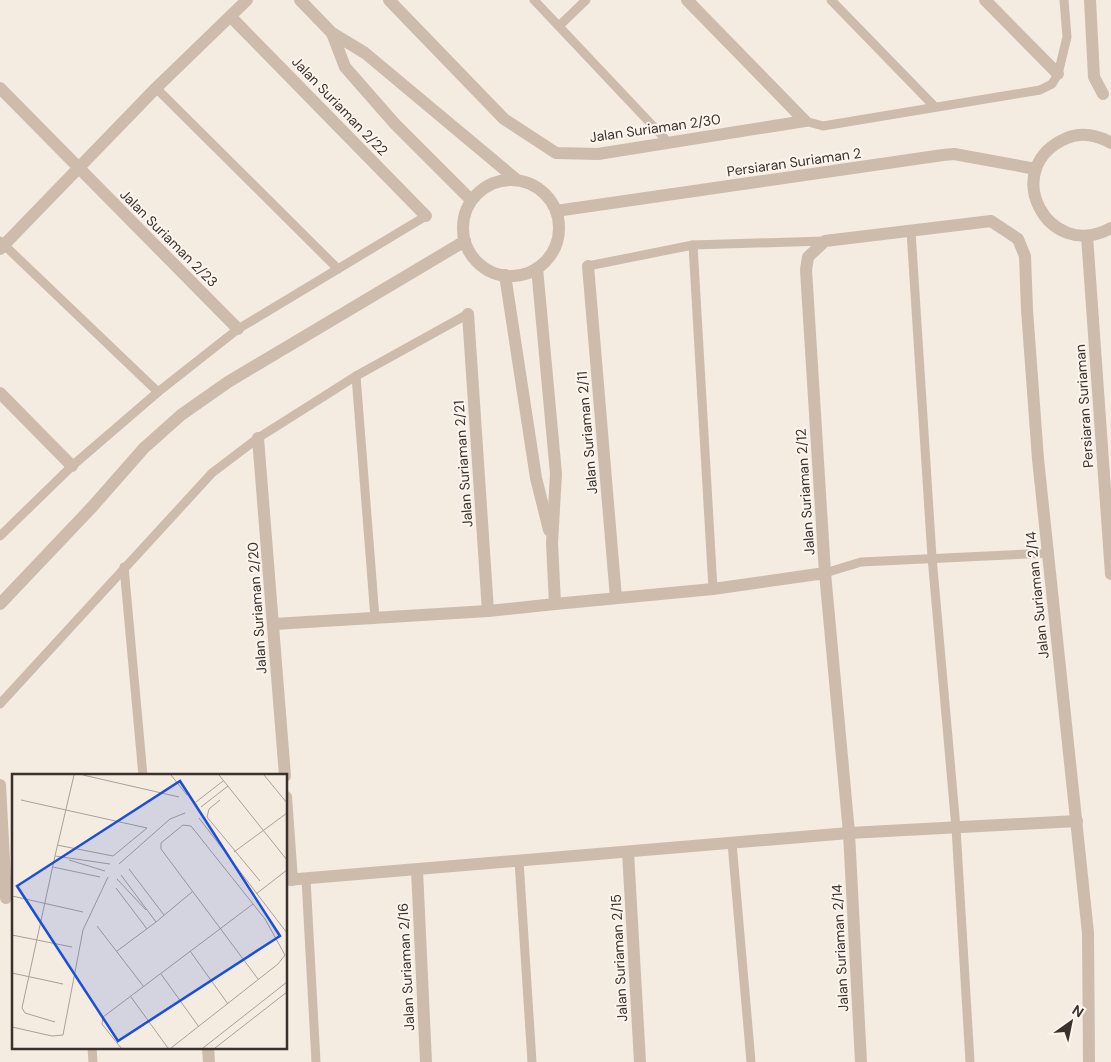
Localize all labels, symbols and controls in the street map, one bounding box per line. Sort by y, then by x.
street label: Jalan Suriaman 2/22 [288,53,392,159]
street label: Jalan Suriaman 2/30 [588,110,722,146]
street label: Persiaran Suriaman 2 [726,144,862,180]
street label: Jalan Suriaman 2/23 [116,185,222,291]
street label: Persiaran Suriaman [1071,344,1097,468]
street label: Jalan Suriaman 2/11 [573,371,601,495]
street label: Jalan Suriaman 2/21 [450,400,476,528]
street label: Jalan Suriaman 2/12 [792,428,818,556]
street label: Jalan Suriaman 2/14 [1021,530,1053,659]
street label: Jalan Suriaman 2/20 [243,541,271,675]
inset map [12,774,288,1050]
street label: Jalan Suriaman 2/14 [828,883,852,1012]
street label: Jalan Suriaman 2/15 [607,894,631,1022]
street label: Jalan Suriaman 2/16 [394,903,418,1031]
north arrow [1046,997,1096,1047]
text: N [1069,1001,1087,1021]

